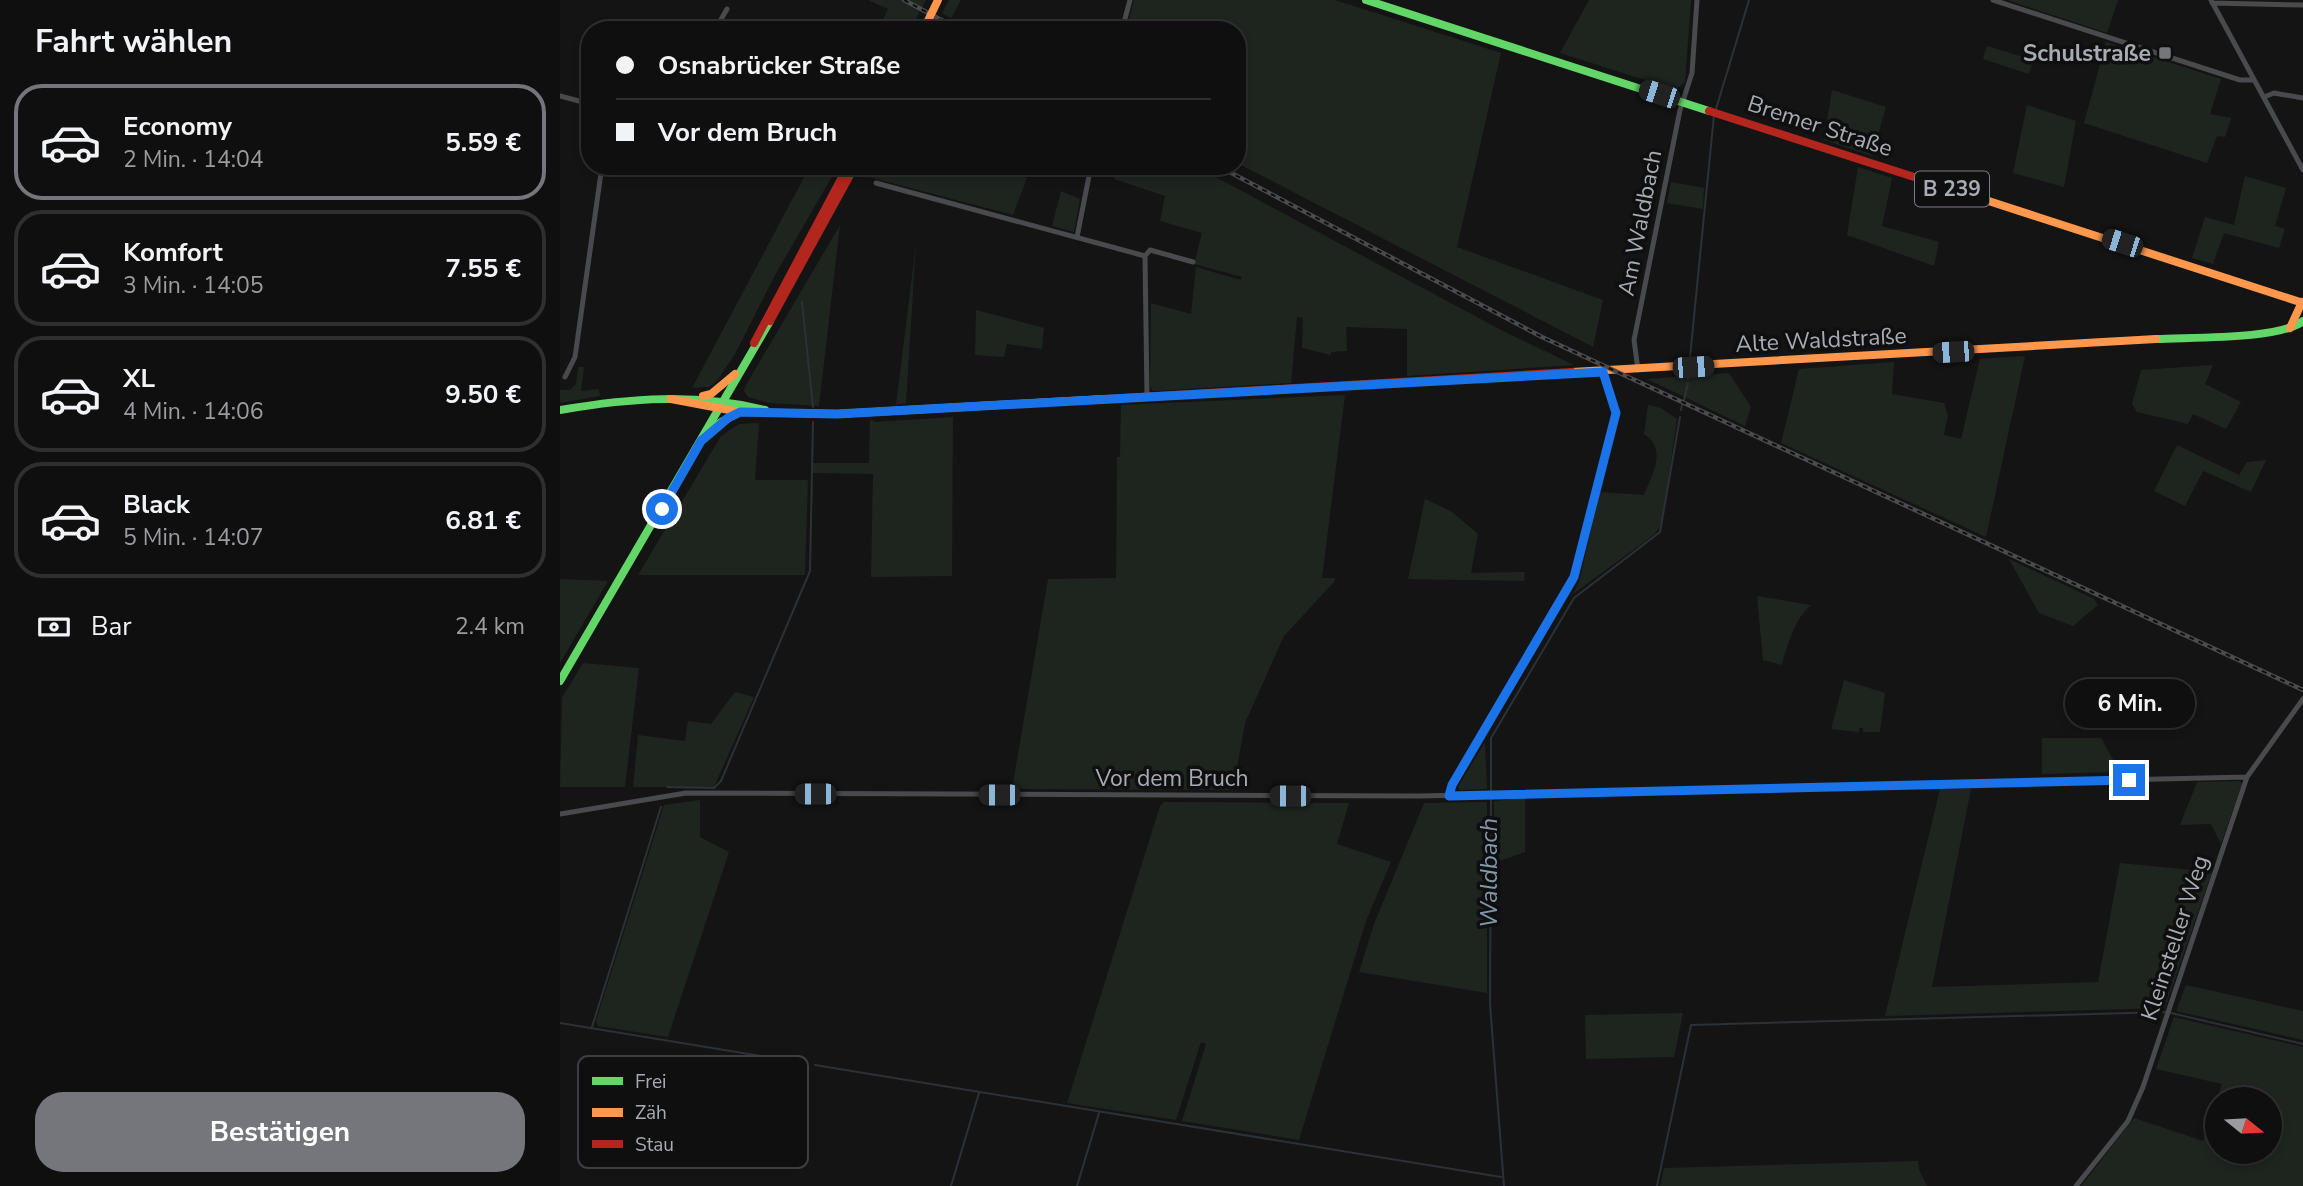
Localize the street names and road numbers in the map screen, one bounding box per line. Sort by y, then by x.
street label: Bremer Straße [1744,88,1896,164]
street label: Am Waldbach [1611,147,1669,299]
road number: B 239 [1915,172,1989,206]
street label: Alte Waldstraße [1735,320,1907,360]
street label: Vor dem Bruch [1094,763,1249,794]
street label: Kleinsteller Weg [2134,851,2216,1025]

